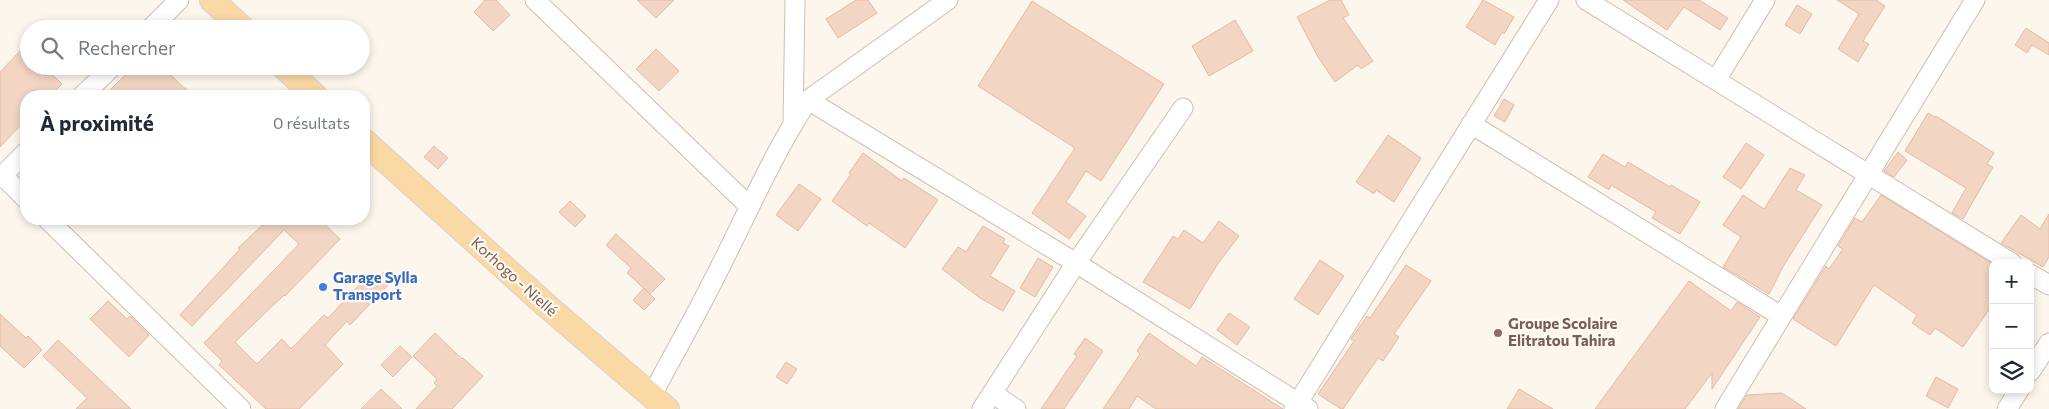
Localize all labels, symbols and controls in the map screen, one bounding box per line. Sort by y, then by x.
search box [20,20,370,75]
icon: search [38,34,66,62]
text: Rechercher [78,36,176,59]
text: À proximité [40,110,154,135]
text: 0 résultats [273,113,350,132]
street label: Korhogo - Niellé [468,233,562,320]
map controls [1989,259,2034,394]
button: + [1989,259,2034,304]
place label: Garage Sylla Transport [333,268,418,303]
marker: Garage Sylla Transport [317,281,329,293]
button: − [1989,304,2034,349]
place label: Groupe Scolaire Elitratou Tahira [1508,314,1617,349]
marker: Groupe Scolaire Elitratou Tahira [1492,327,1504,339]
button: layers [1989,349,2034,394]

